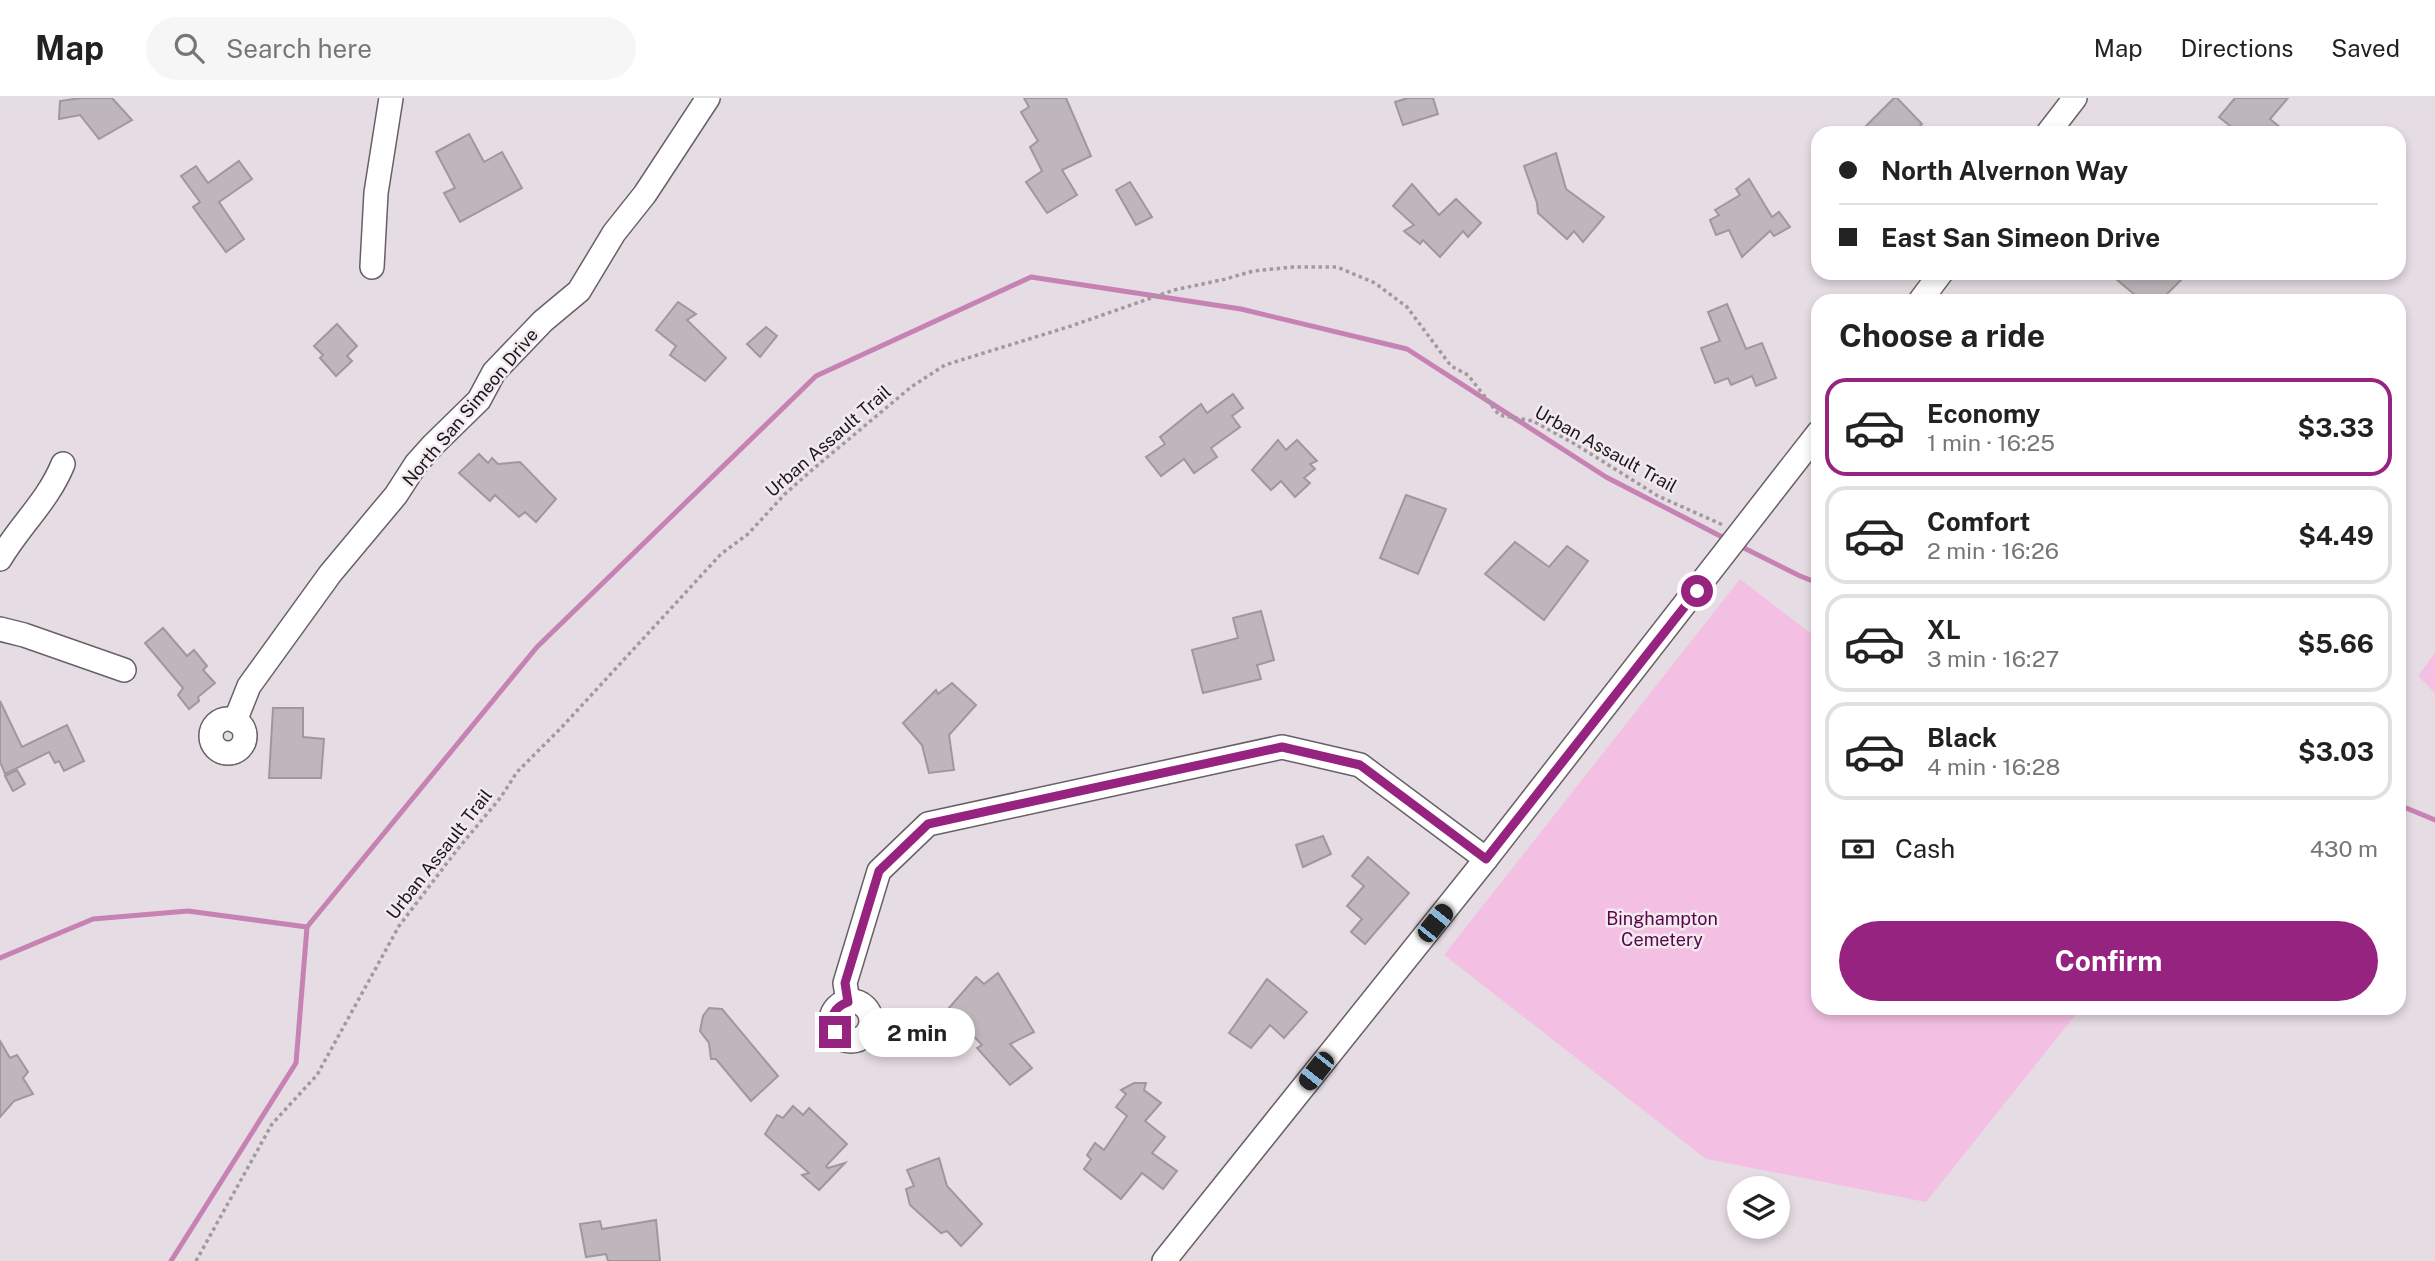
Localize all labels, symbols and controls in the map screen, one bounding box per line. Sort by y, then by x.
search box [146,17,636,80]
text: Map [35,29,104,67]
icon: search [170,29,208,67]
text: Search here [226,33,372,64]
text: Map [2094,34,2143,62]
text: Directions [2181,34,2293,62]
text: Saved [2331,34,2400,62]
text: North Alvernon Way [1881,155,2128,186]
text: East San Simeon Drive [1881,222,2160,253]
text: Choose a ride [1839,317,2045,354]
street label: North San Simeon Drive [398,324,542,490]
street label: Urban Assault Trail [761,381,895,501]
icon: car [1843,396,1906,459]
text: Economy [1927,398,2040,429]
street label: Urban Assault Trail [1531,401,1681,497]
text: $3.33 [2298,412,2374,443]
text: 1 min · 16:25 [1927,429,2055,456]
icon: car [1843,504,1906,567]
text: Comfort [1927,506,2030,537]
text: $4.49 [2298,520,2374,551]
text: 2 min · 16:26 [1927,537,2059,564]
route start [1681,575,1713,607]
icon: car [1843,612,1906,675]
text: XL [1927,614,1961,645]
text: $5.66 [2297,628,2374,659]
text: 3 min · 16:27 [1927,645,2059,672]
icon: car [1843,720,1906,783]
text: Black [1927,722,1997,753]
text: $3.03 [2298,736,2374,767]
text: 4 min · 16:28 [1927,753,2060,780]
street label: Urban Assault Trail [382,785,496,923]
icon: cash [1839,830,1877,868]
text: Cash [1895,833,1955,864]
text: 430 m [2310,835,2378,862]
car [1414,900,1457,946]
park label: Binghampton Cemetery [1606,908,1718,950]
button: Confirm [1839,921,2378,1001]
callout: 2 min [860,1007,975,1056]
route end [819,1016,851,1048]
text: 2 min [887,1019,947,1046]
car [1295,1048,1338,1094]
map controls [1727,1176,1790,1239]
button: layers [1727,1176,1790,1239]

